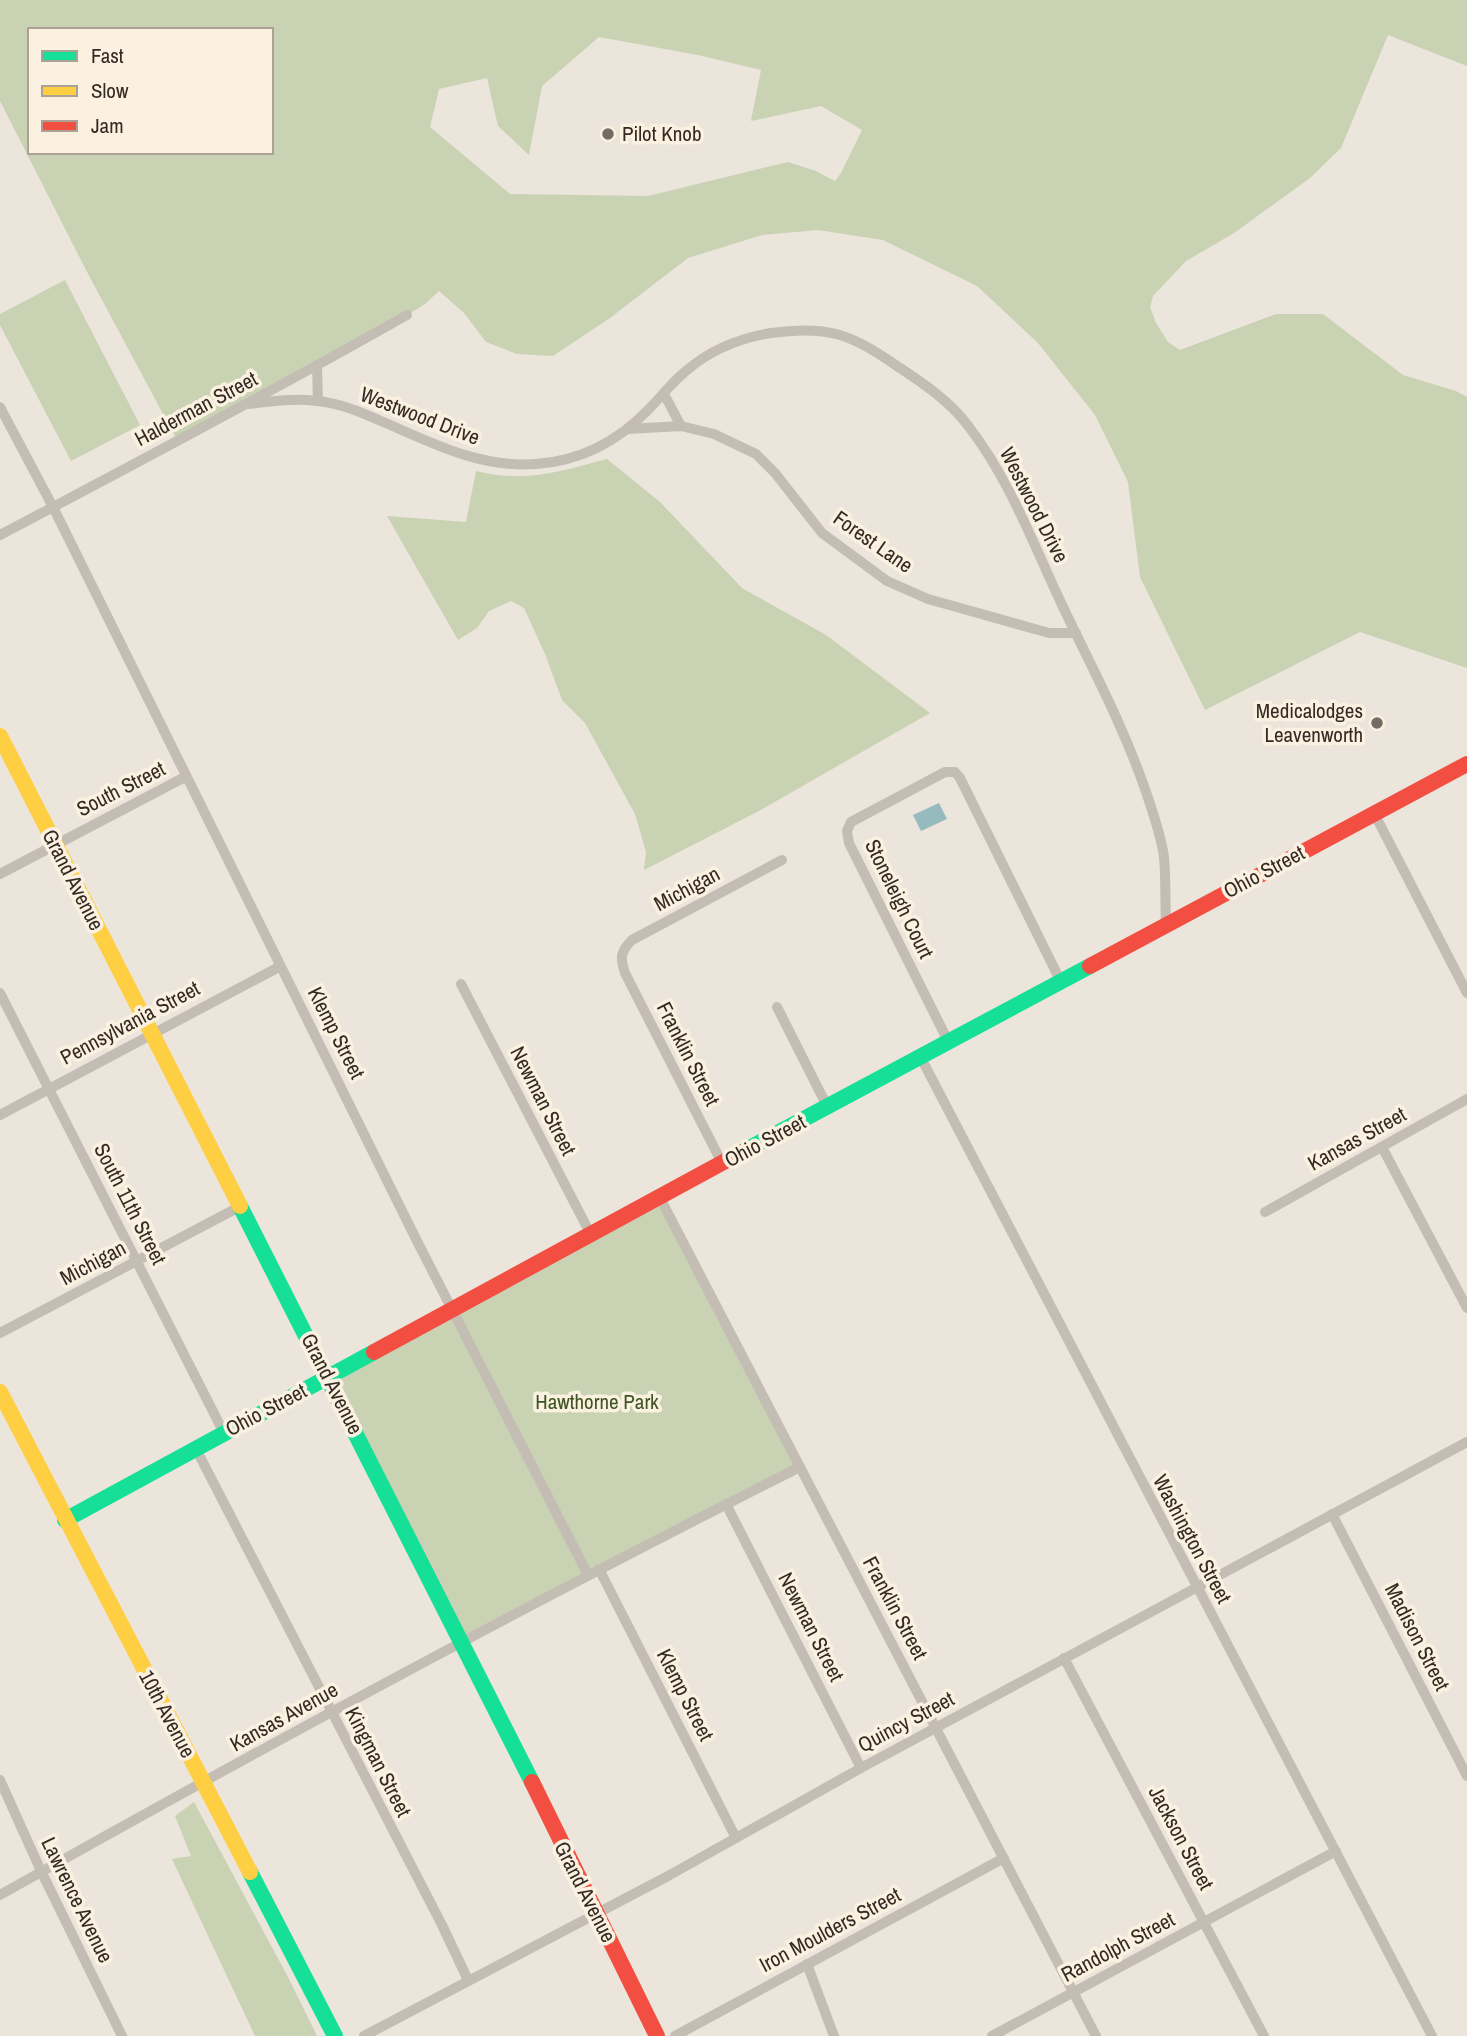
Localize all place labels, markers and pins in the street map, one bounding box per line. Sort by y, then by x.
place label: Pilot Knob [622,119,701,148]
marker: Pilot Knob [600,126,616,142]
place label: Medicalodges Leavenworth [1256,696,1363,749]
marker: Medicalodges Leavenworth [1369,715,1385,731]

